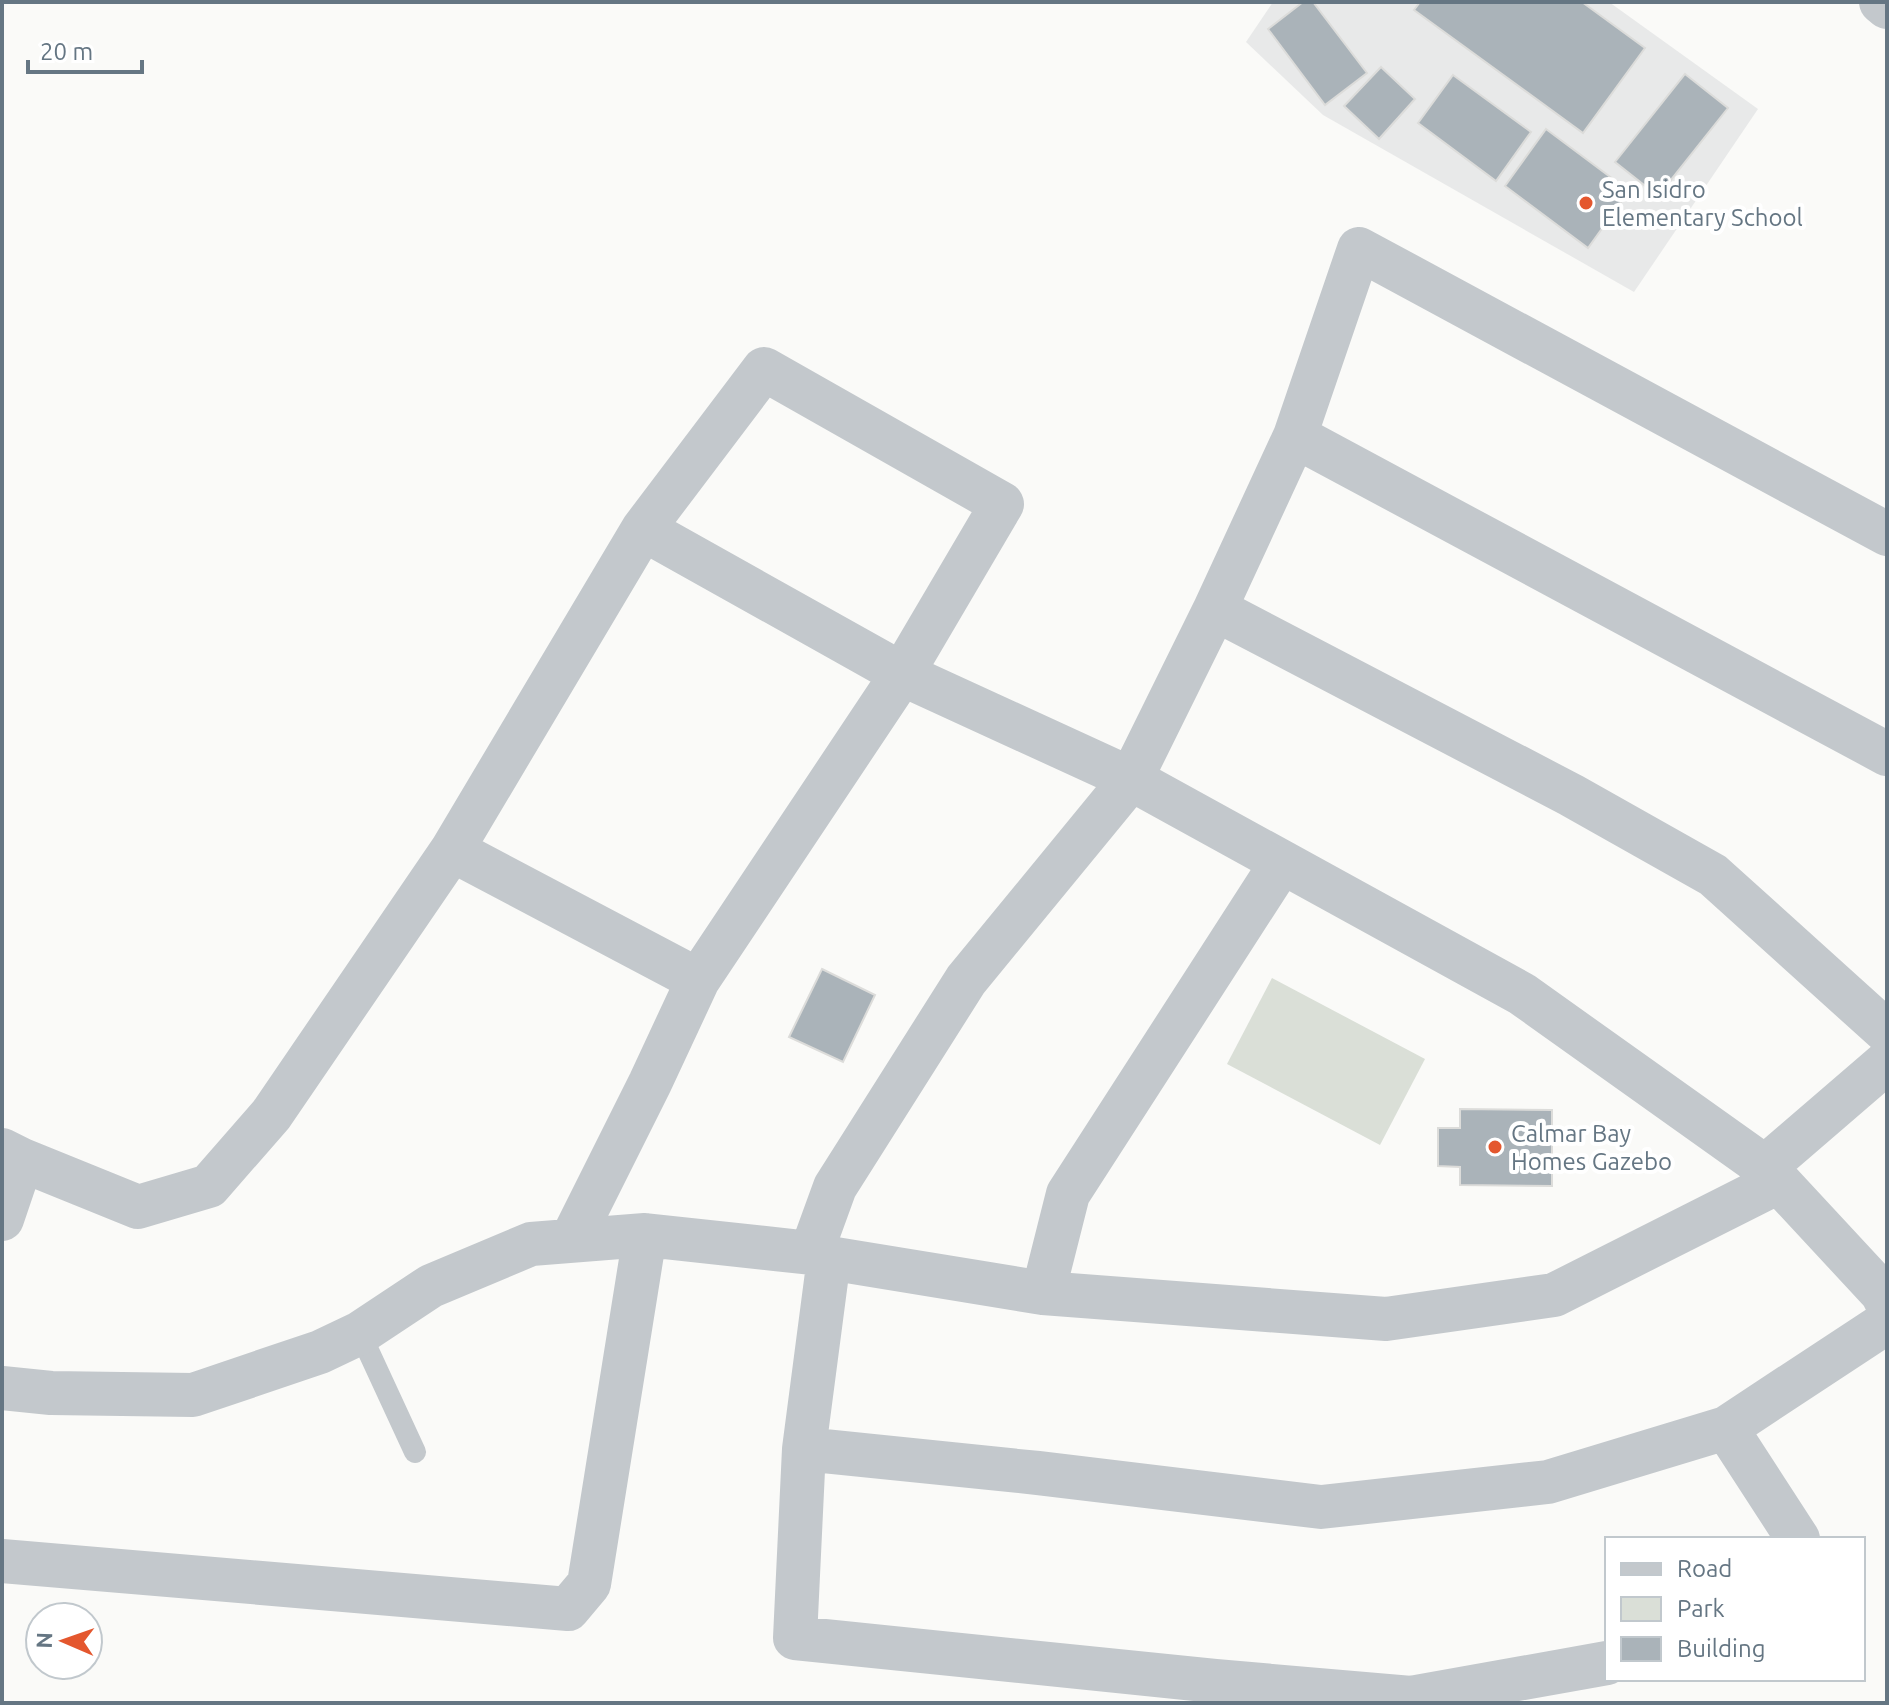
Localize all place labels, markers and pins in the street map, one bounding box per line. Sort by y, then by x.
place label: San Isidro Elementary School [1602,176,1803,231]
marker: San Isidro Elementary School [1577,194,1595,212]
place label: Calmar Bay Homes Gazebo [1511,1120,1672,1175]
marker: Calmar Bay Homes Gazebo [1486,1138,1504,1156]

